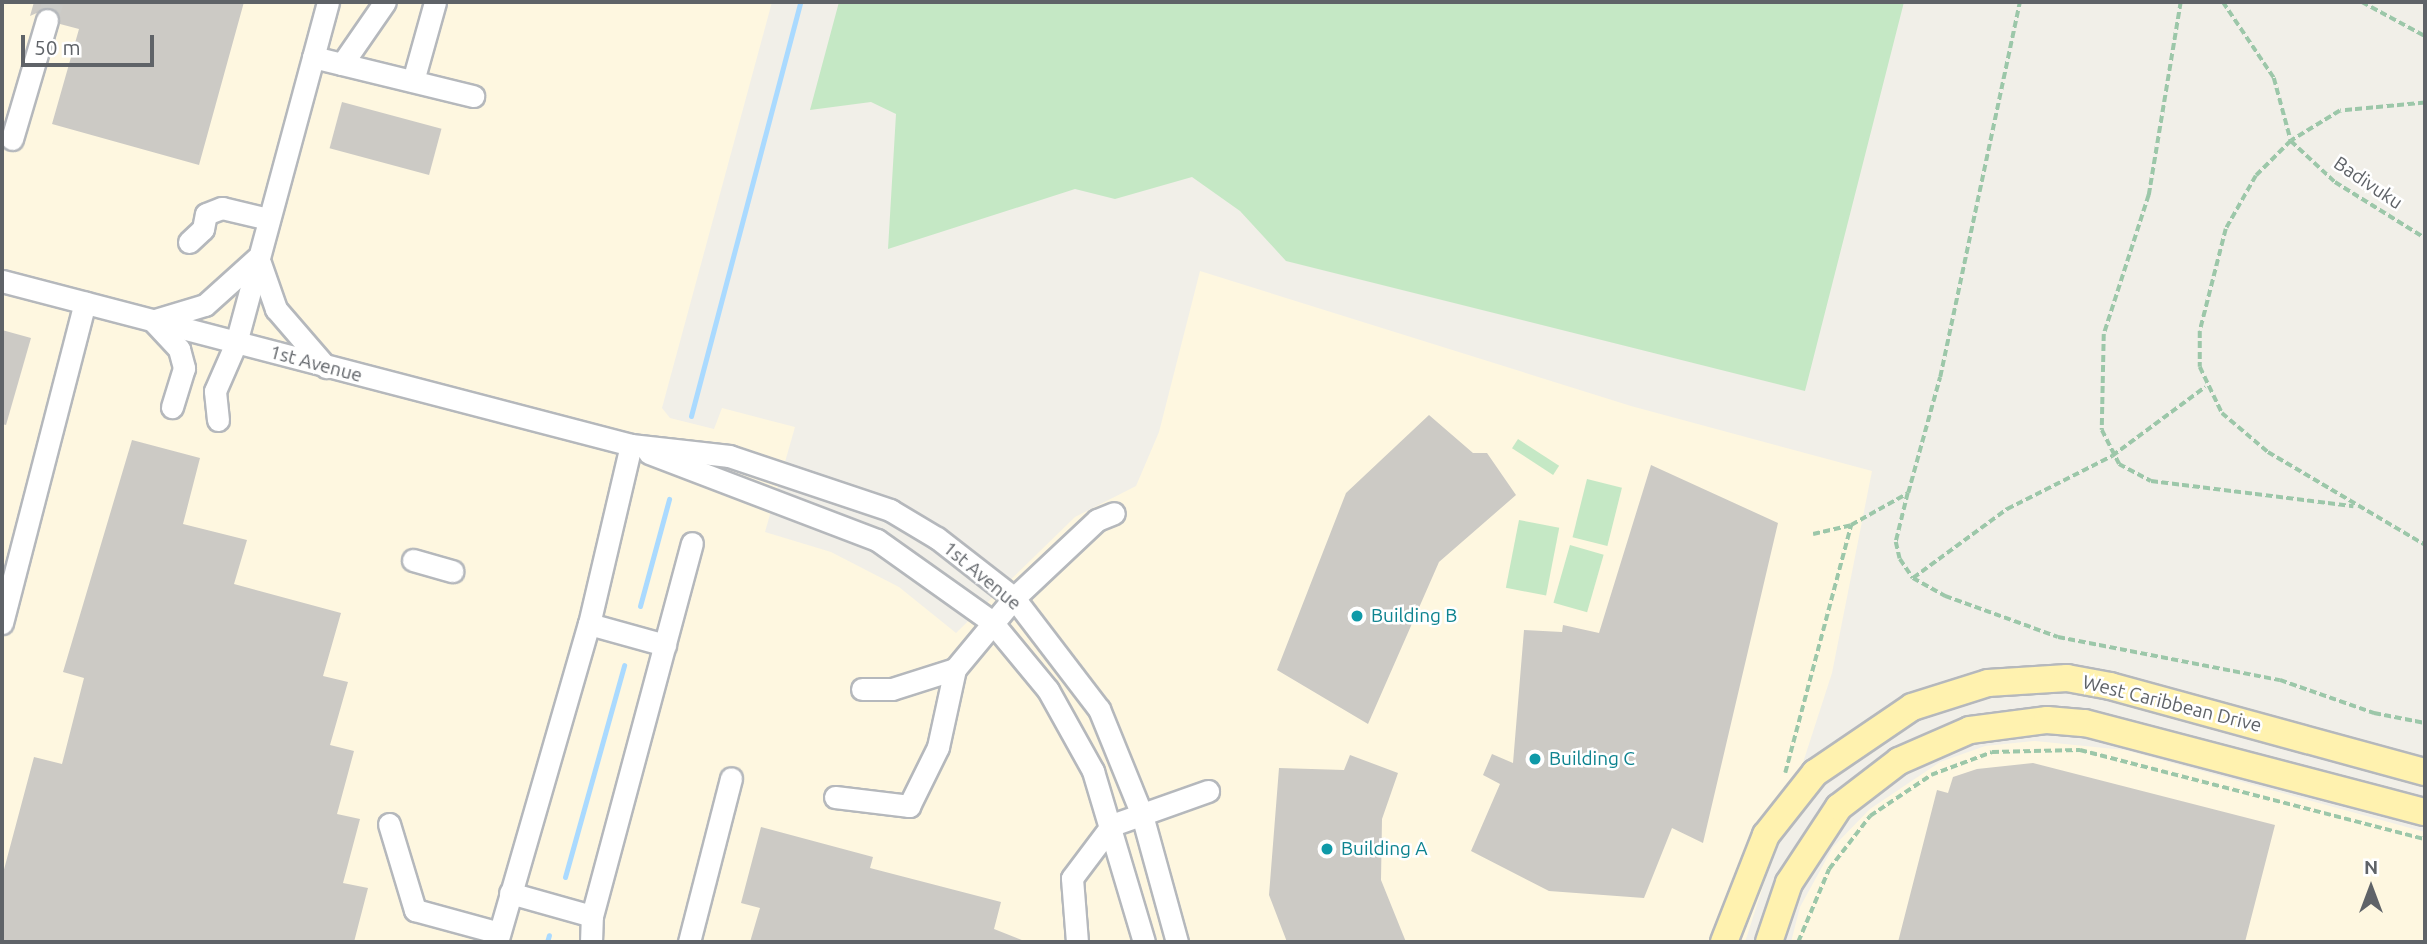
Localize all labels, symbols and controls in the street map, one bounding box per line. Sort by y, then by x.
scale bar [24,21,158,65]
text: 50 m [34,35,81,59]
street label: Badivuku [2329,152,2407,214]
street label: 1st Avenue [267,341,365,387]
street label: 1st Avenue [938,537,1026,615]
place label: Building B [1371,605,1457,627]
marker: Building B [1349,608,1365,624]
street label: West Caribbean Drive [2080,671,2264,737]
place label: Building C [1549,748,1635,770]
marker: Building C [1527,751,1543,767]
place label: Building A [1341,838,1428,860]
marker: Building A [1319,841,1335,857]
north arrow [2336,853,2406,923]
text: N [2364,856,2378,878]

